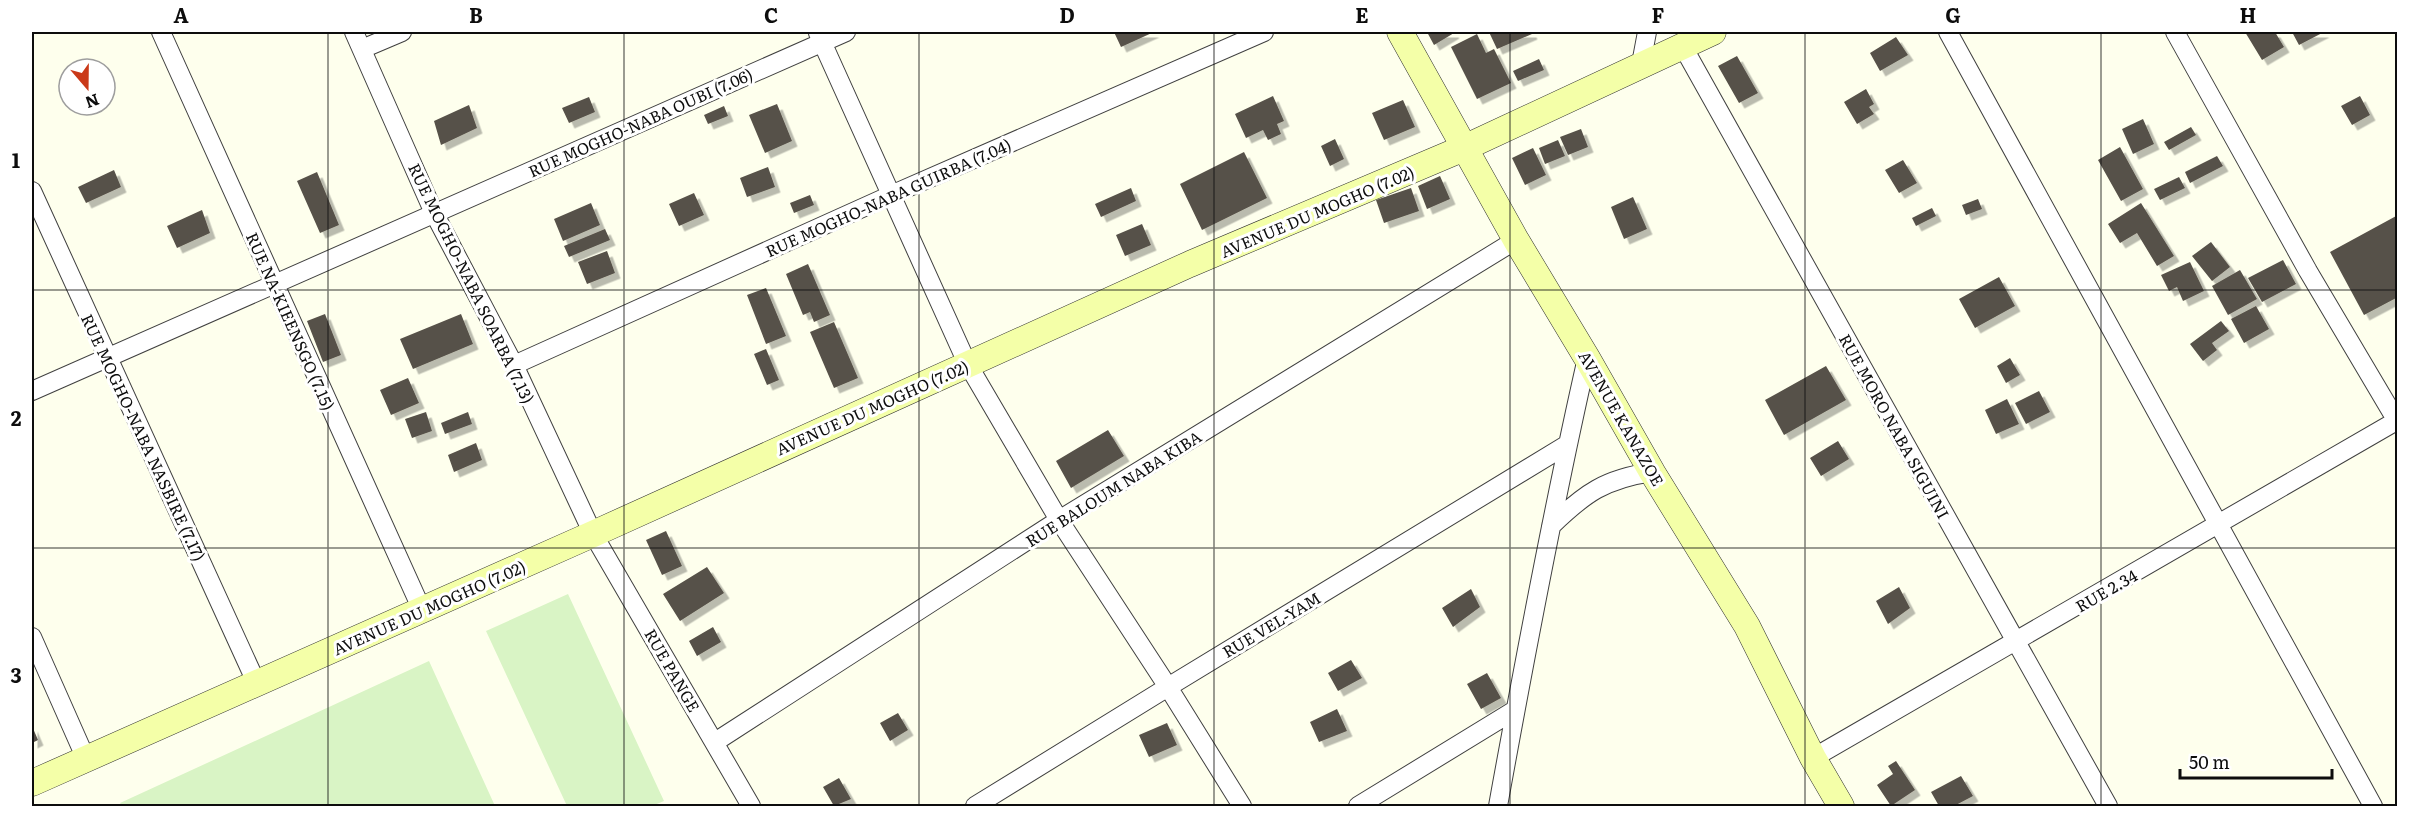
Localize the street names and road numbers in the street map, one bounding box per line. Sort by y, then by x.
street label: RUE MOGHO-NABA OUBI (7.06) [524,62,756,182]
street label: RUE MOGHO-NABA GUIRBA (7.04) [761,132,1015,262]
street label: RUE MOGHO-NABA SOARBA (7.13) [403,159,541,407]
street label: AVENUE DU MOGHO (7.02) [1216,159,1418,263]
street label: RUE NA-KIEENSGO (7.15) [241,228,341,414]
street label: RUE MOGHO-NABA NASBIRE (7.17) [76,309,212,565]
street label: RUE MORO NABA SIGUINI [1834,329,1956,523]
street label: AVENUE KANAZOE [1573,346,1671,490]
street label: AVENUE DU MOGHO (7.02) [772,354,972,460]
street label: RUE BALOUM NABA KIBA [1020,424,1206,552]
street label: AVENUE DU MOGHO (7.02) [329,554,529,660]
street label: RUE 2.34 [2071,563,2142,617]
street label: RUE VEL-YAM [1217,585,1325,663]
street label: RUE PANGE [639,624,707,716]

